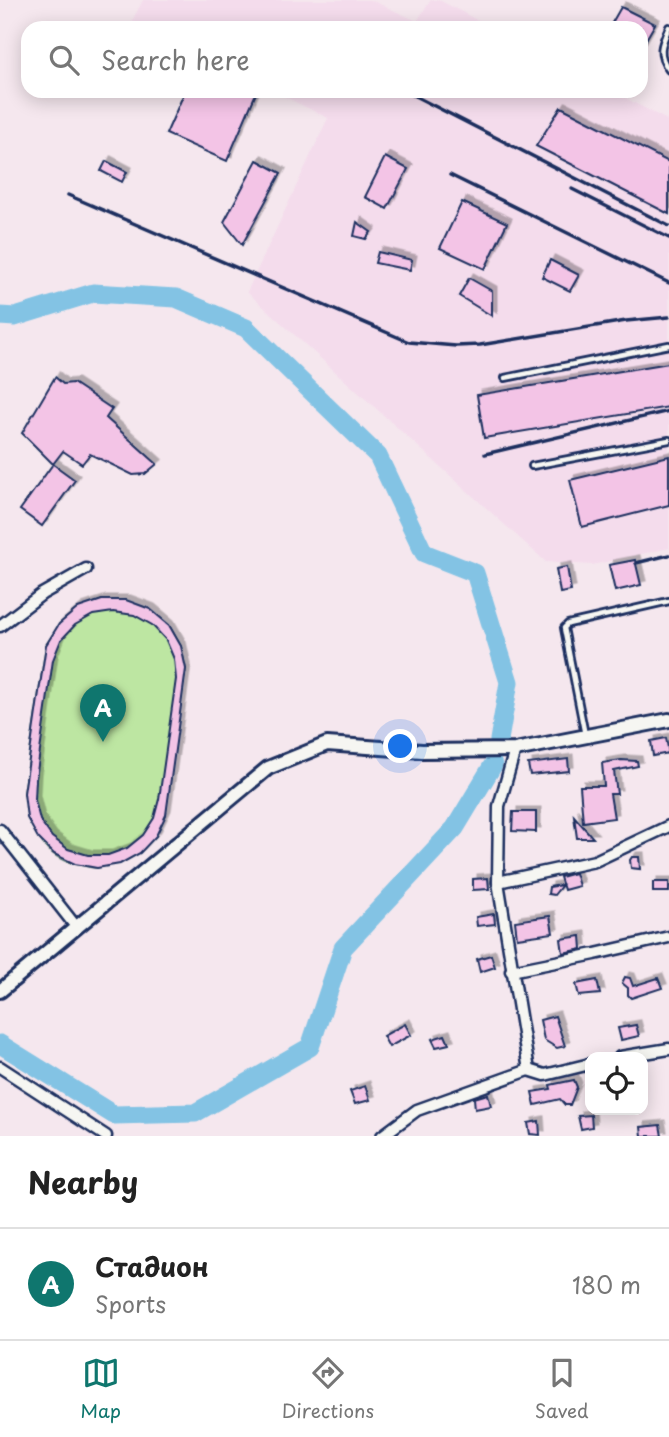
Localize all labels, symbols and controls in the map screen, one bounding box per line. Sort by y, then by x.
search box [21,21,648,98]
text: Search here [101,40,250,79]
icon: search [45,41,83,79]
pin: A [80,684,126,742]
your location [383,729,417,763]
map controls [585,1052,648,1115]
button: locate [585,1052,648,1115]
text: Nearby [28,1159,138,1204]
text: Стадион [95,1247,209,1286]
text: A [42,1267,60,1302]
text: 180 m [572,1267,641,1302]
text: Sports [95,1286,166,1321]
tab: Map [80,1354,121,1424]
tab: Directions [282,1354,374,1424]
tab: Saved [535,1354,589,1424]

